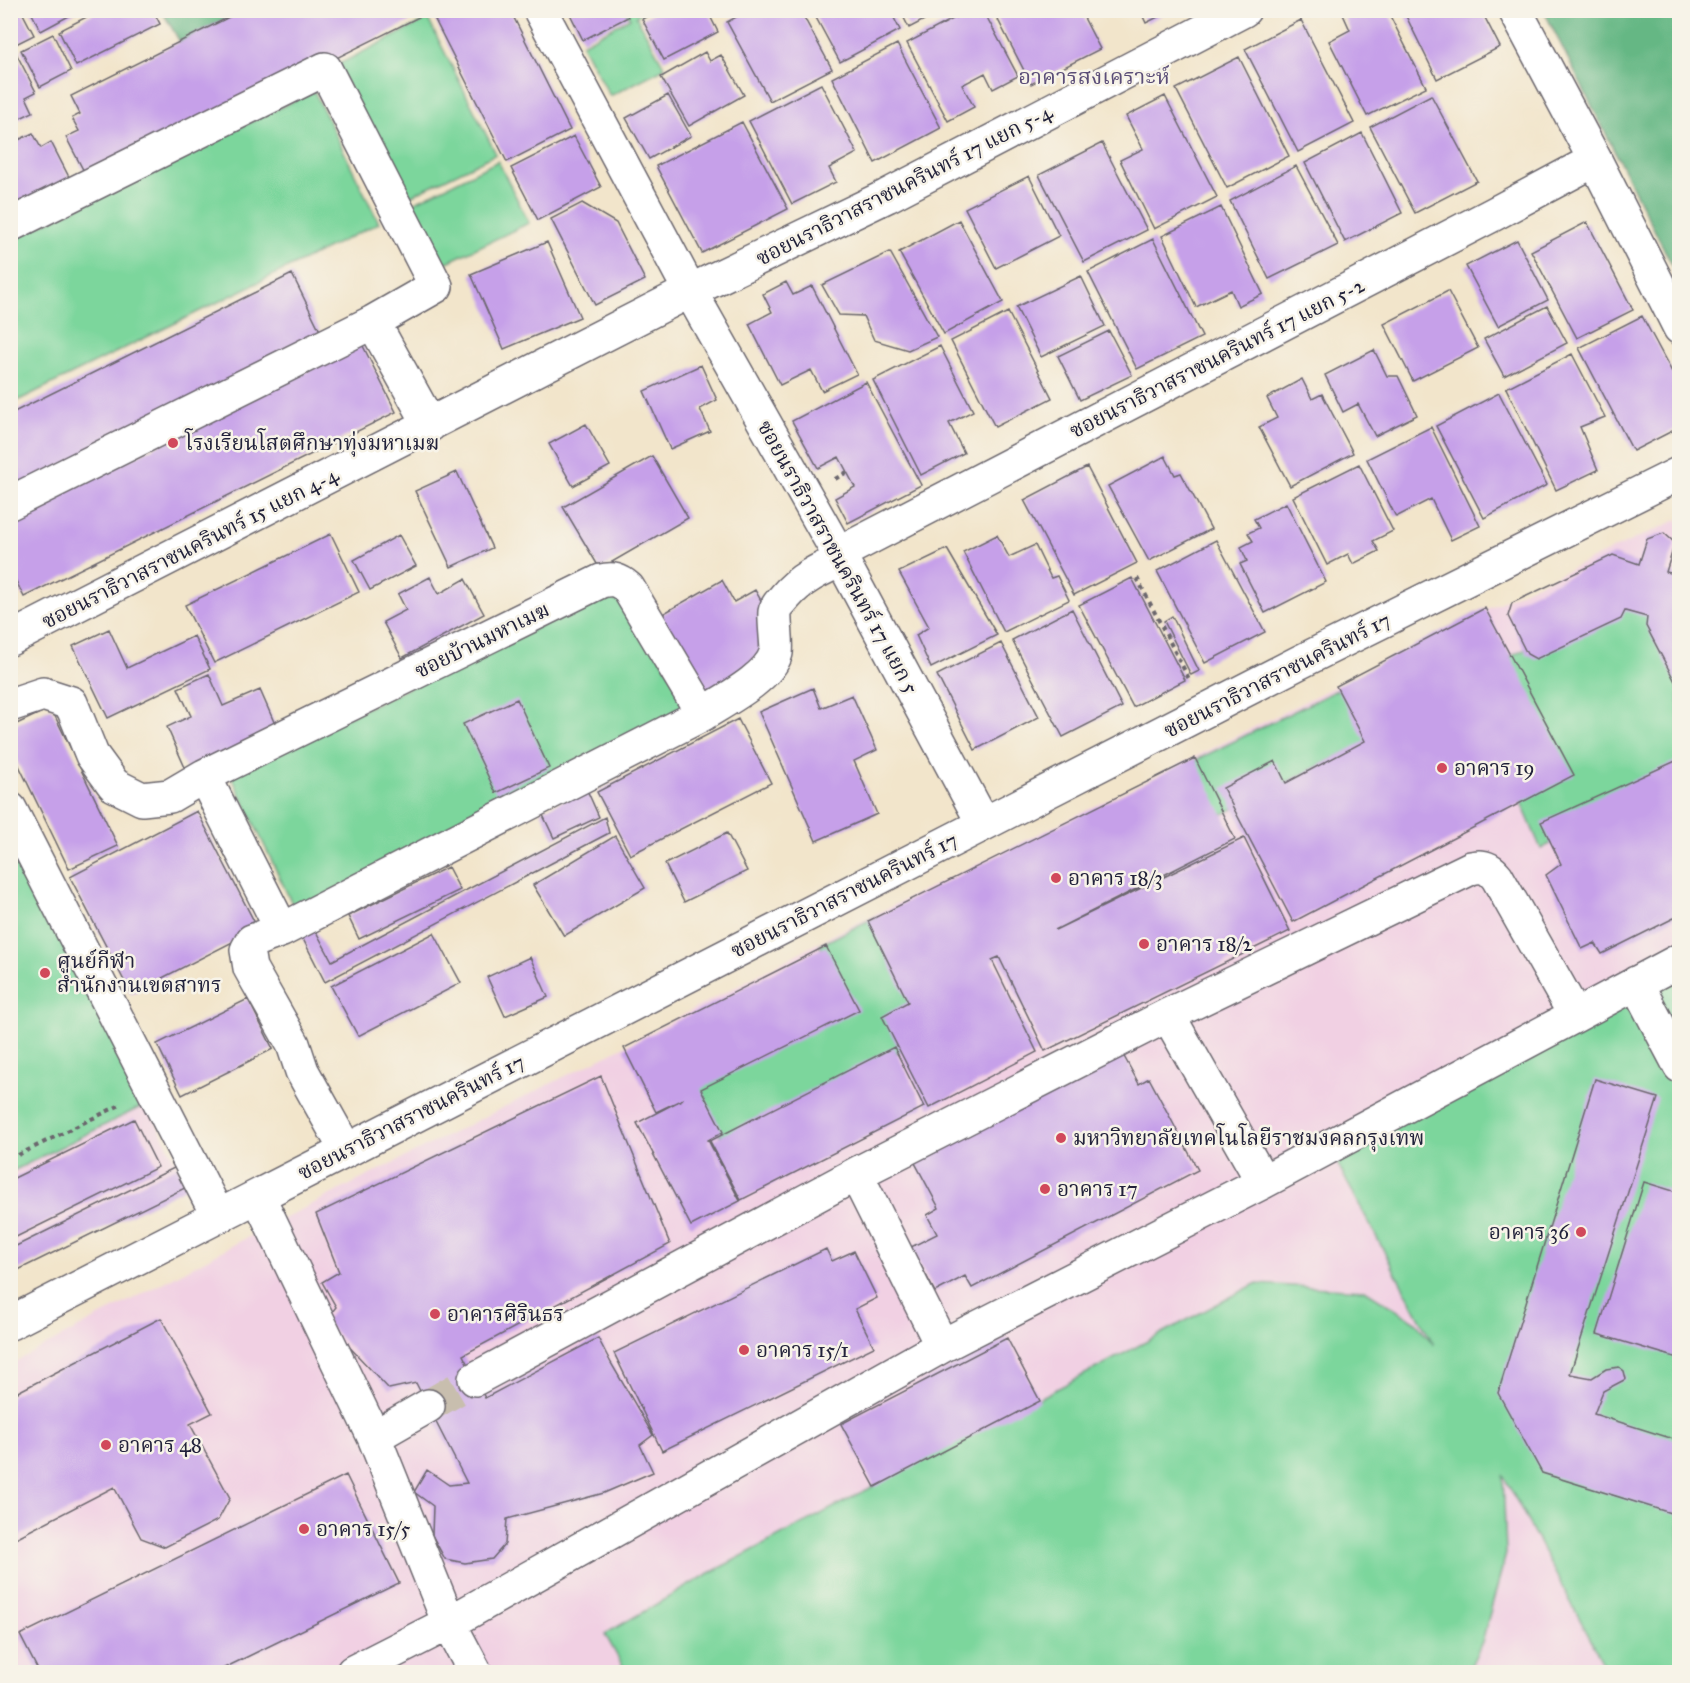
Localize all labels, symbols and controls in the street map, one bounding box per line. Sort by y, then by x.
district label: อาคารสงเคราะห์ [1018,63,1170,90]
street label: ซอยนราธิวาสราชนครินทร์ 17 แยก 5-4 [752,98,1058,271]
street label: ซอยนราธิวาสราชนครินทร์ 17 แยก 5-2 [1065,272,1369,444]
street label: ซอยนราธิวาสราชนครินทร์ 17 แยก 5 [752,416,924,698]
place label: โรงเรียนโสตศึกษาทุ่งมหาเมฆ [184,428,439,457]
marker: โรงเรียนโสตศึกษาทุ่งมหาเมฆ [166,436,180,450]
street label: ซอยนราธิวาสราชนครินทร์ 15 แยก 4-4 [37,461,344,634]
street label: ซอยบ้านมหาเมฆ [410,596,554,684]
street label: ซอยนราธิวาสราชนครินทร์ 17 [1159,606,1395,744]
place label: อาคาร 19 [1454,755,1535,781]
marker: อาคาร 19 [1435,761,1449,775]
street label: ซอยนราธิวาสราชนครินทร์ 17 [726,826,962,964]
place label: อาคาร 18/3 [1068,865,1163,891]
marker: อาคาร 18/3 [1049,871,1063,885]
place label: อาคาร 18/2 [1156,931,1253,957]
marker: อาคาร 18/2 [1137,937,1151,951]
place label: ศูนย์กีฬา สำนักงานเขตสาทร [57,948,221,998]
marker: ศูนย์กีฬา สำนักงานเขตสาทร [38,966,52,980]
street label: ซอยนราธิวาสราชนครินทร์ 17 [293,1048,529,1186]
place label: มหาวิทยาลัยเทคโนโลยีราชมงคลกรุงเทพ [1073,1123,1425,1152]
marker: มหาวิทยาลัยเทคโนโลยีราชมงคลกรุงเทพ [1054,1131,1068,1145]
place label: อาคาร 17 [1057,1176,1138,1202]
marker: อาคาร 17 [1038,1182,1052,1196]
place label: อาคาร 36 [1489,1219,1570,1245]
marker: อาคาร 36 [1574,1225,1588,1239]
place label: อาคารศิรินธร [447,1301,564,1327]
marker: อาคารศิรินธร [428,1307,442,1321]
place label: อาคาร 15/1 [756,1337,849,1363]
marker: อาคาร 15/1 [737,1343,751,1357]
place label: อาคาร 48 [118,1432,202,1458]
marker: อาคาร 48 [99,1438,113,1452]
place label: อาคาร 15/5 [316,1516,410,1542]
marker: อาคาร 15/5 [297,1522,311,1536]

